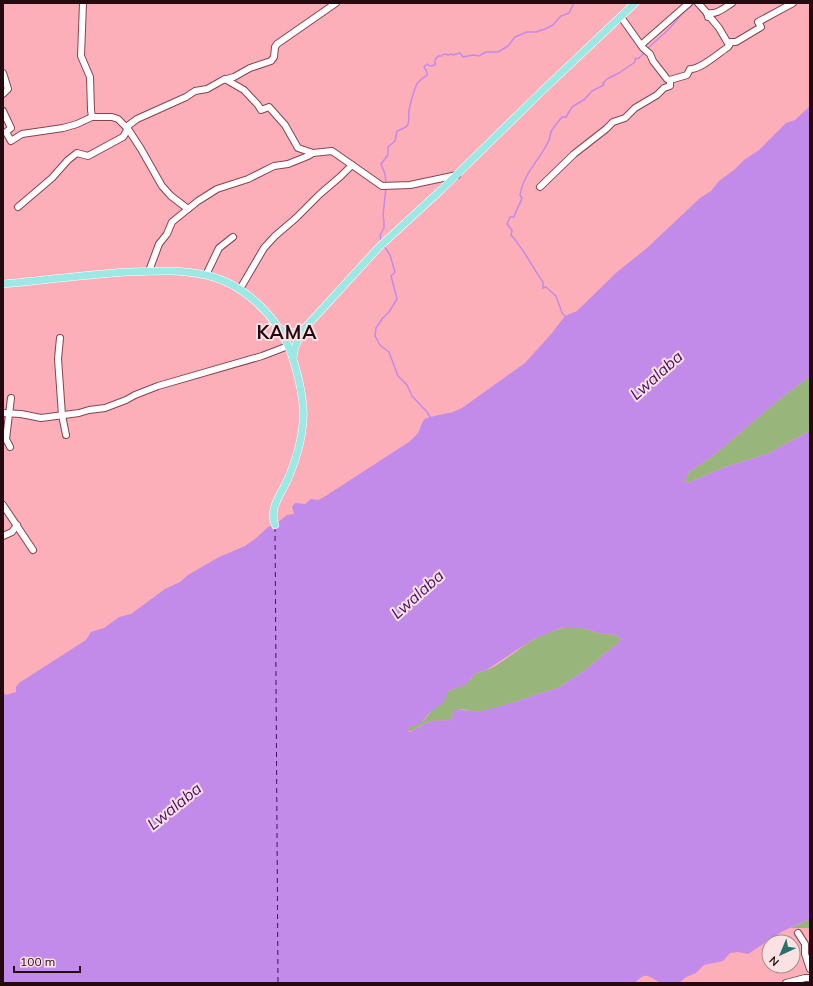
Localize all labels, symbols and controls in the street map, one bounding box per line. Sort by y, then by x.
district label: KAMA [256,320,318,344]
water label: Lwalaba [626,346,687,404]
water label: Lwalaba [387,565,448,623]
water label: Lwalaba [143,778,205,834]
north arrow [761,934,801,974]
scale bar [14,948,80,974]
text: N [766,953,782,969]
text: 100 m [20,954,55,969]

